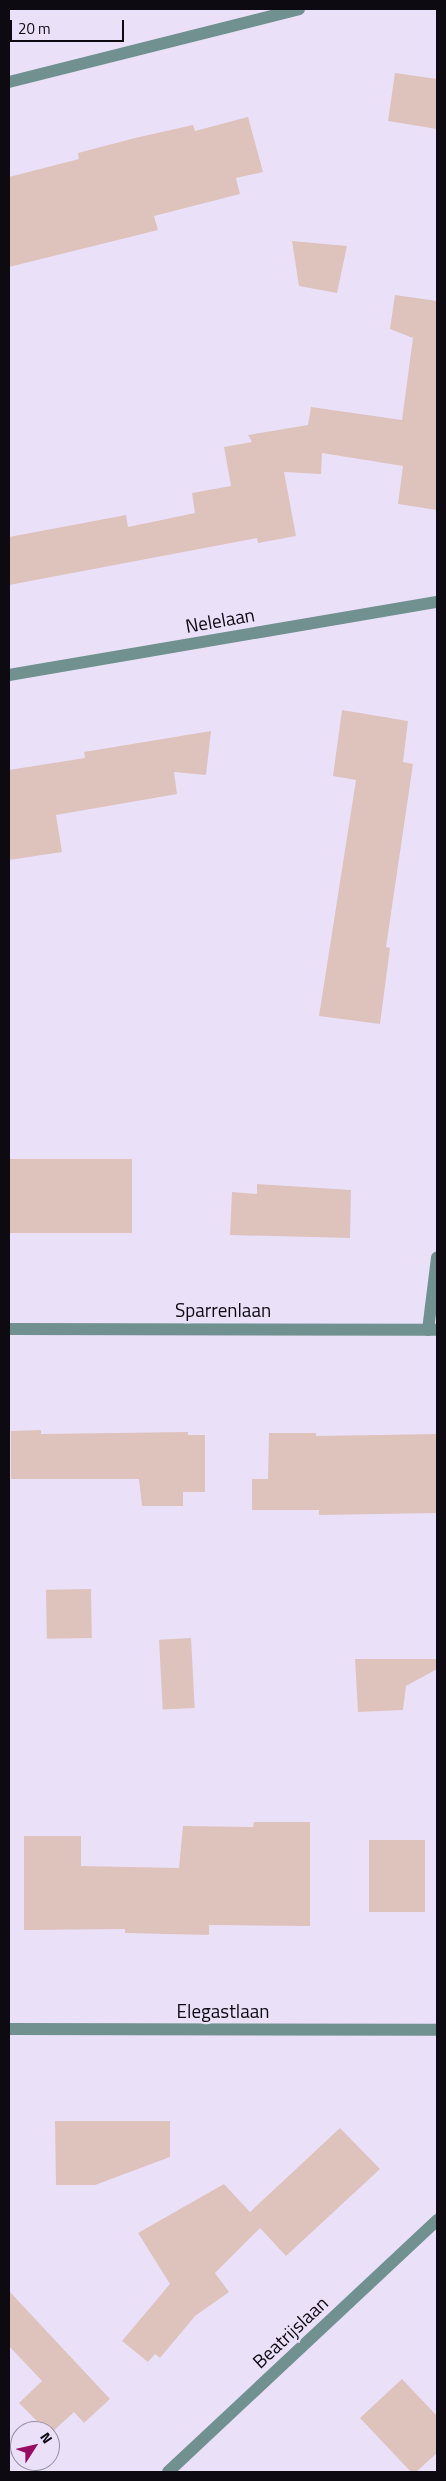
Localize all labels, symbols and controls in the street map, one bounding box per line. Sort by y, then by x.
scale bar [12,10,126,42]
text: 20 m [18,17,51,40]
street label: Nelelaan [184,603,256,637]
street label: Sparrenlaan [175,1299,271,1321]
street label: Elegastlaan [177,2000,269,2022]
street label: Beatrijslaan [248,2291,332,2373]
north arrow [10,2421,60,2471]
text: N [35,2428,58,2448]

